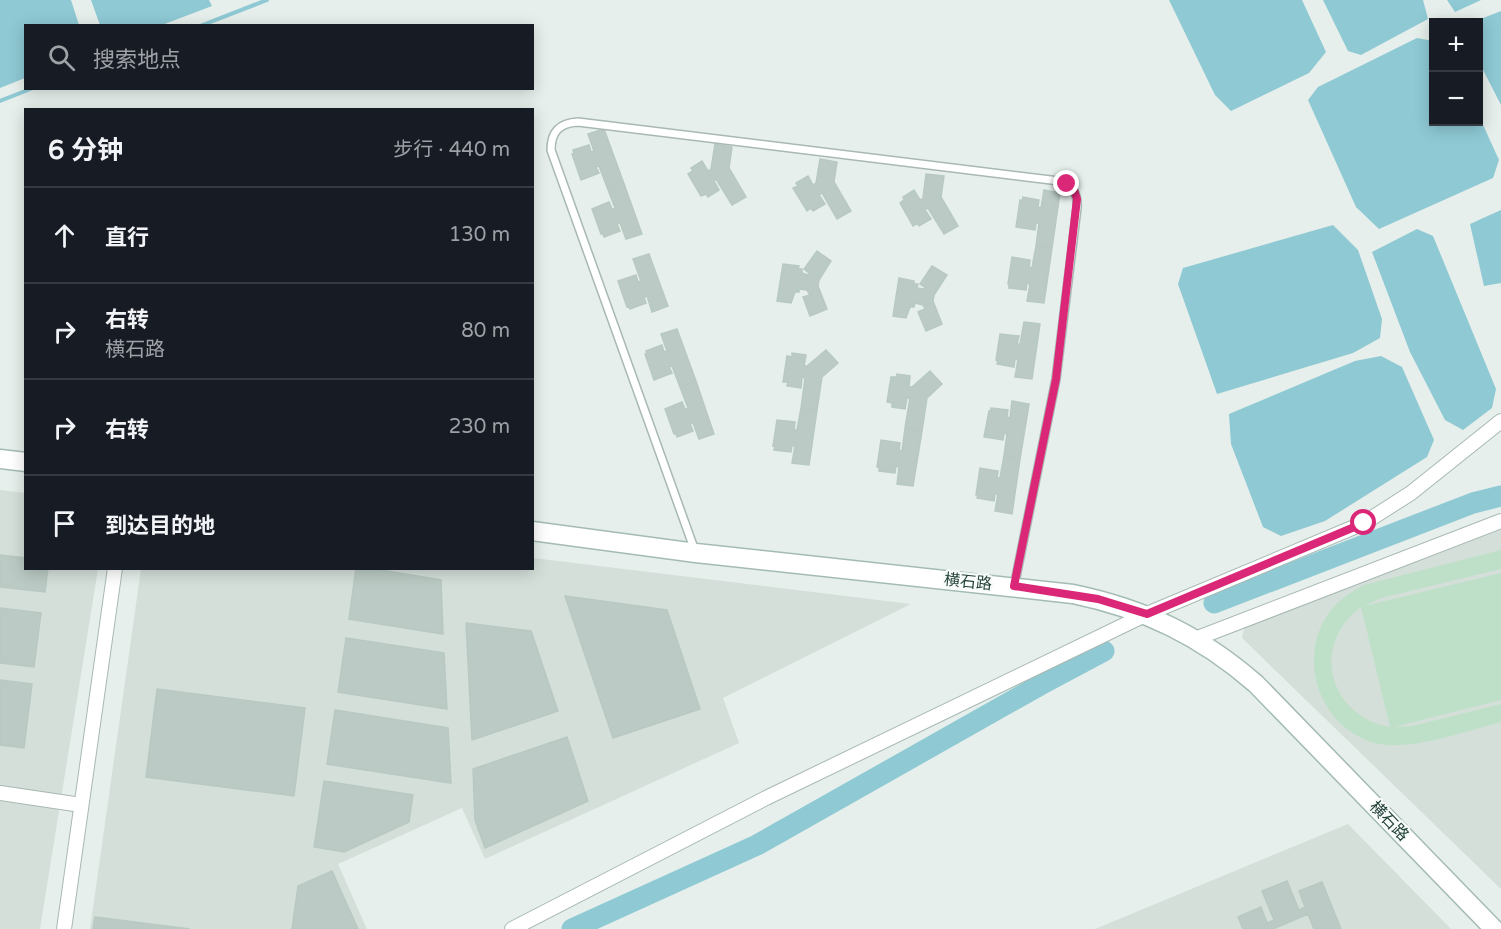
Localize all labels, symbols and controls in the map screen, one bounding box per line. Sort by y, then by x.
map controls [1429,18,1483,126]
button: + [1429,18,1483,72]
search box [24,24,534,90]
icon: search [45,41,78,74]
text: 搜索地点 [93,47,181,73]
button: − [1429,72,1483,126]
text: 6 分钟 [48,135,123,166]
text: 步行 · 440 m [393,138,510,162]
route end [1053,170,1079,196]
icon: ahead [48,219,81,252]
text: 130 m [449,223,510,247]
text: 直行 [105,225,149,251]
text: 右转 [105,307,149,333]
icon: right [48,315,81,348]
text: 80 m [461,319,510,343]
text: 横石路 [105,338,165,362]
icon: right [48,411,81,444]
text: 230 m [449,415,510,439]
text: 右转 [105,417,149,443]
icon: arrive [48,507,81,540]
route start [1350,509,1376,535]
text: 到达目的地 [105,513,215,539]
street label: 横石路 [943,570,993,594]
street label: 横石路 [1365,797,1413,845]

